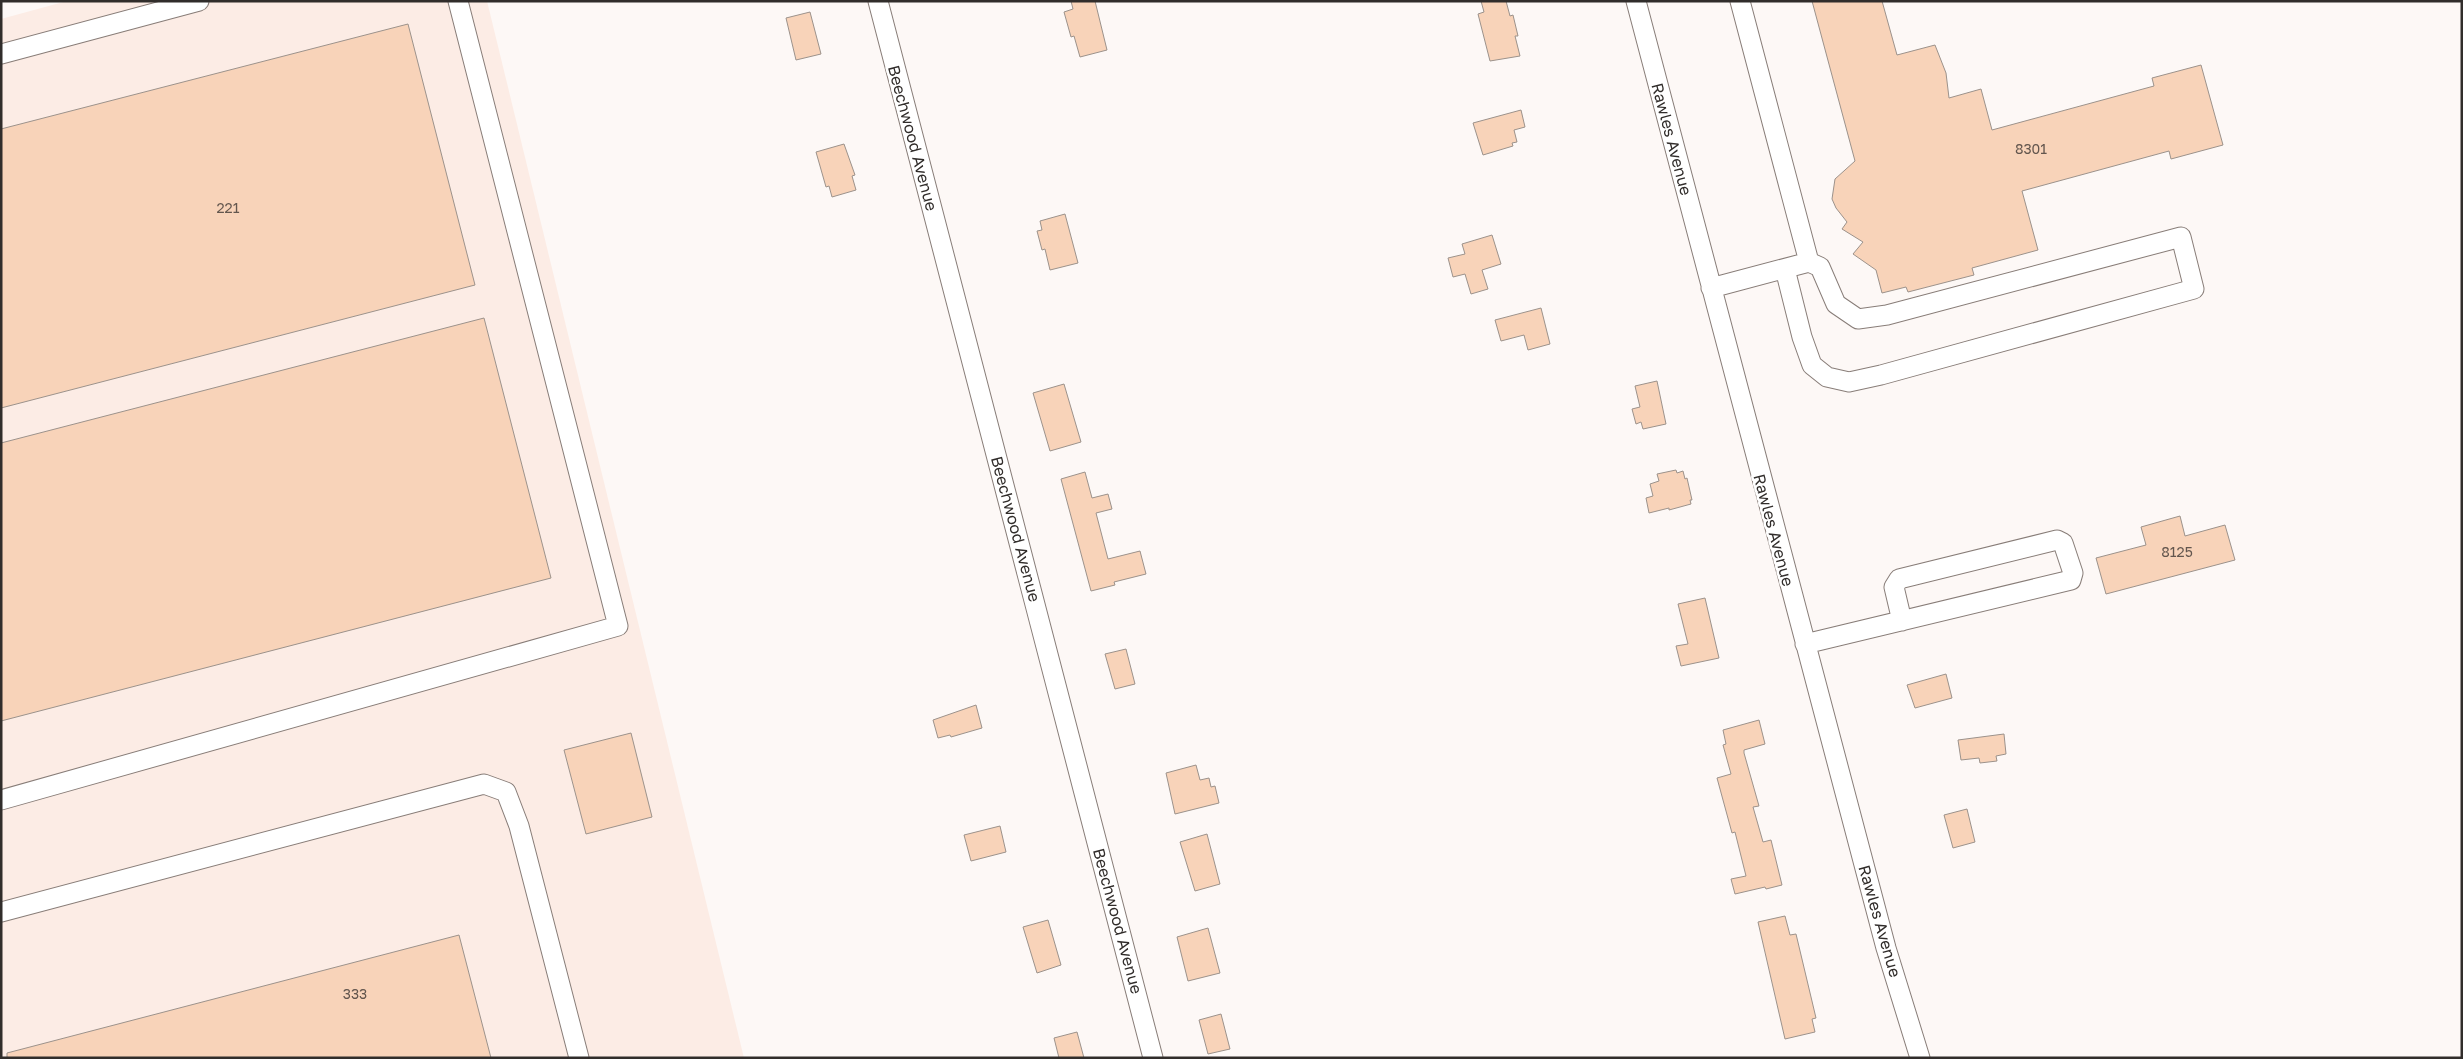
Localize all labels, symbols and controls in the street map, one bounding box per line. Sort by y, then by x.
street label: Beechwood Avenue [884,63,942,213]
street label: Rawles Avenue [1647,81,1697,197]
house number: 8301 [2015,140,2047,157]
house number: 221 [216,199,240,216]
street label: Beechwood Avenue [987,454,1045,604]
street label: Rawles Avenue [1749,472,1799,588]
house number: 8125 [2161,543,2193,560]
street label: Beechwood Avenue [1089,846,1147,996]
street label: Rawles Avenue [1854,863,1906,979]
house number: 333 [343,985,367,1002]

